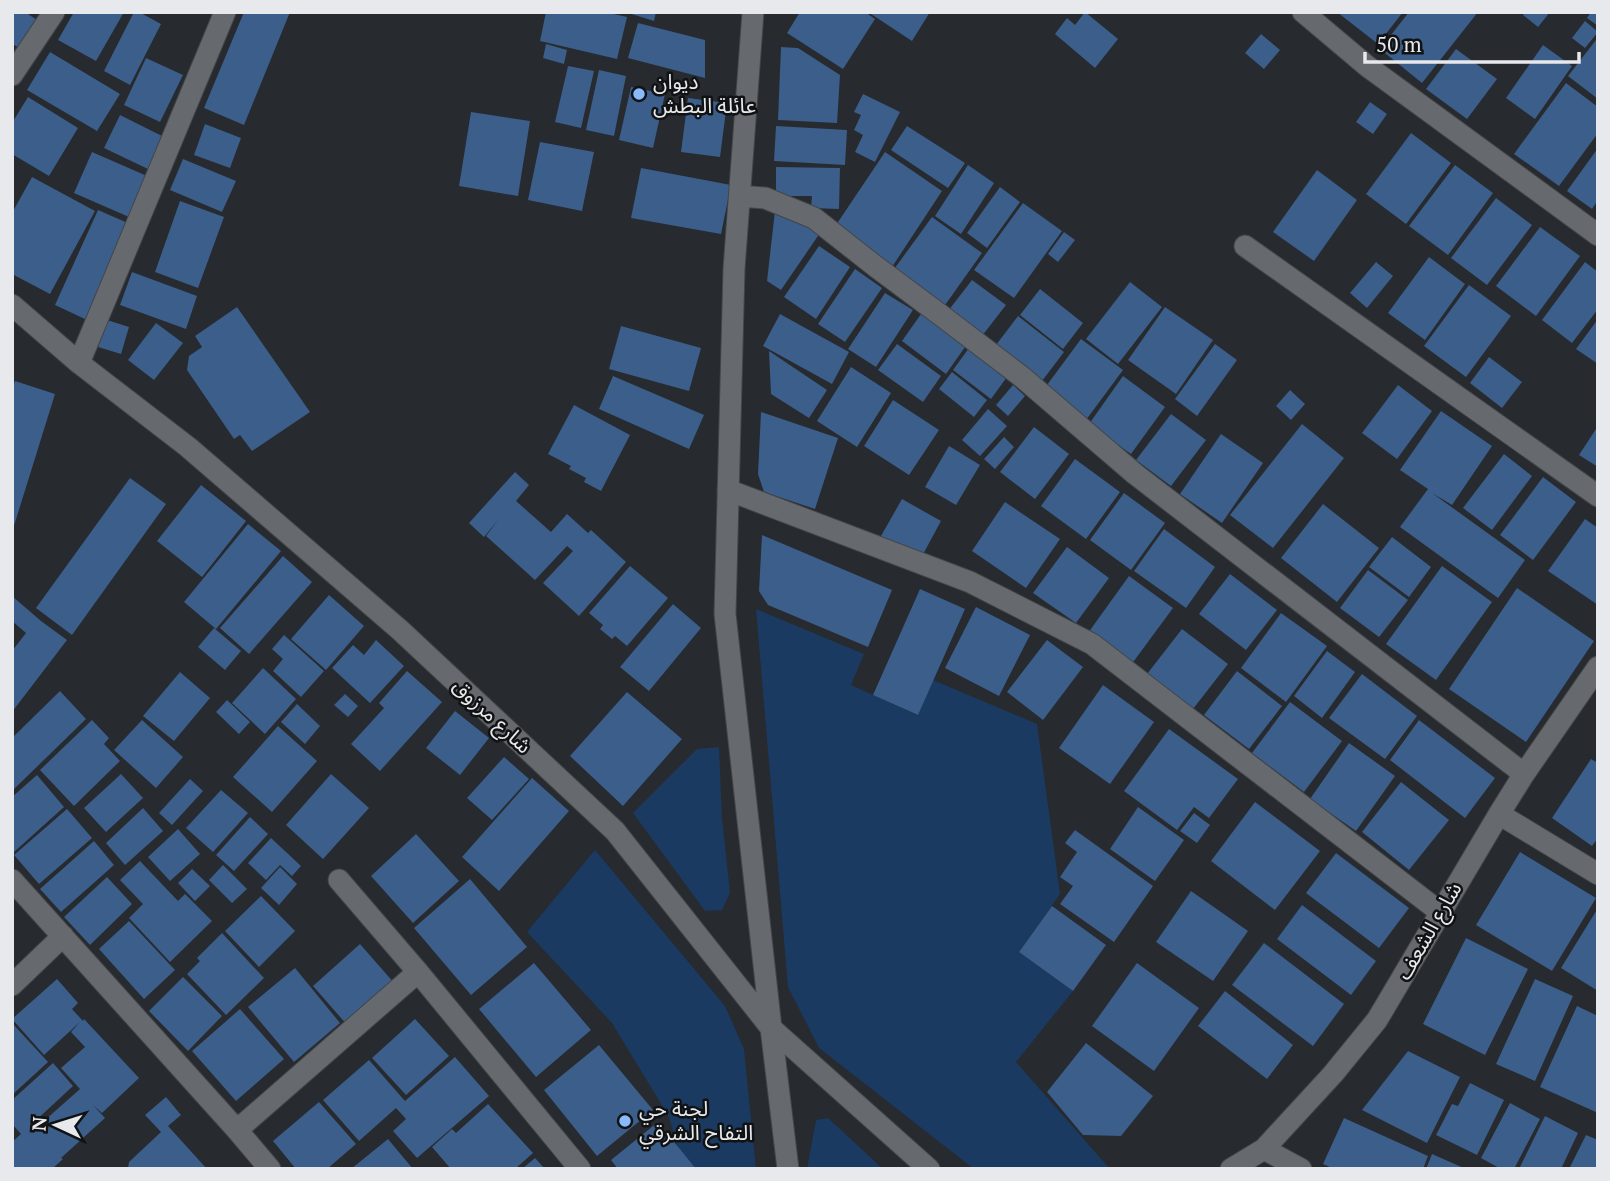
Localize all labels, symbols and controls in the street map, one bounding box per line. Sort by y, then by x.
scale bar [1365,21,1578,65]
text: 50 m [1376,30,1422,58]
place label: ديوان عائلة البطش [653,67,756,119]
marker: ديوان عائلة البطش [631,86,647,102]
street label: شارع مرزوق [446,671,538,761]
street label: شارع الشعف [1389,877,1469,985]
north arrow [21,1090,91,1160]
place label: لجنة حي التفاح الشرقي [639,1094,753,1149]
marker: لجنة حي التفاح الشرقي [617,1113,633,1129]
text: N [26,1115,52,1132]

